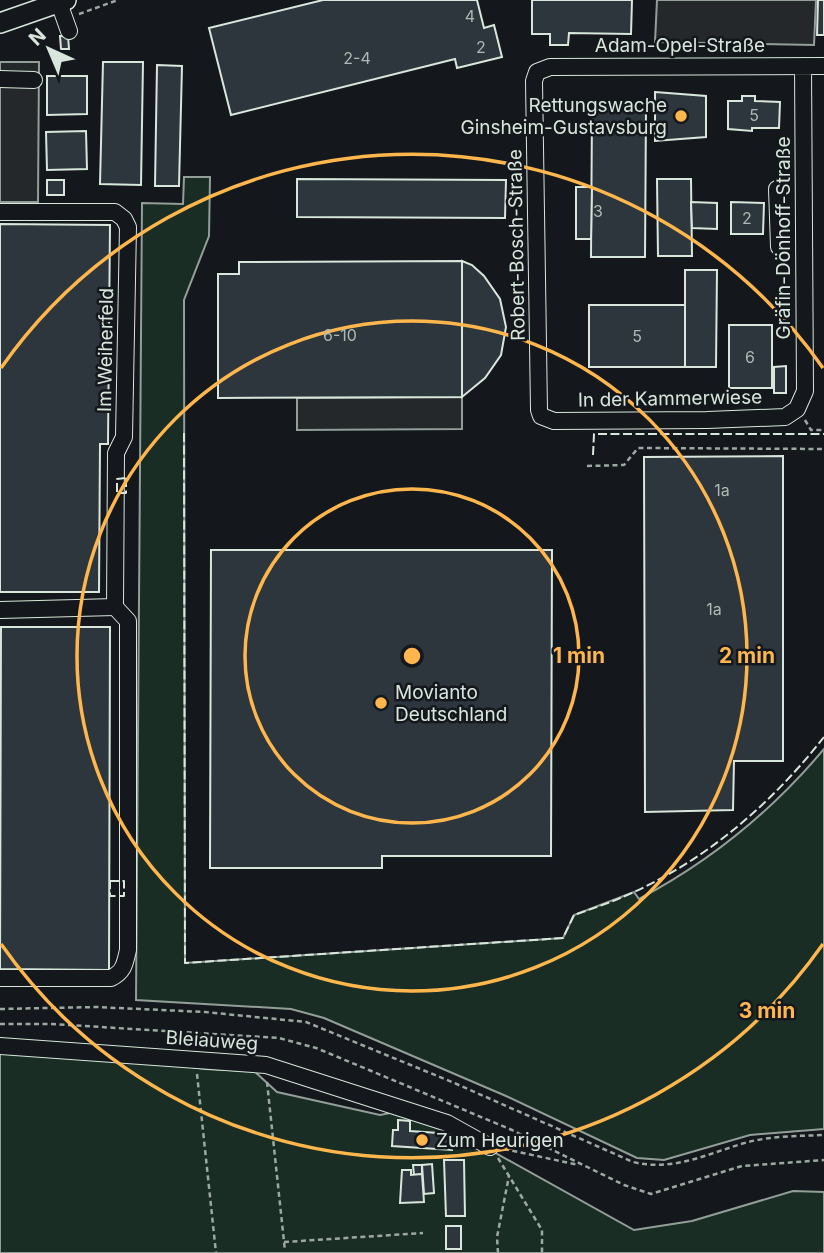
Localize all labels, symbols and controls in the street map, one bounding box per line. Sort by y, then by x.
house number: 4 [465,6,475,26]
north arrow [14,14,84,84]
text: N [24,24,51,50]
street label: Adam-Opel-Straße [595,34,765,57]
house number: 2 [476,37,486,57]
house number: 2-4 [343,48,371,68]
place label: Rettungswache Ginsheim-Gustavsburg [460,94,667,139]
house number: 5 [749,105,759,125]
marker: Rettungswache Ginsheim-Gustavsburg [673,108,689,124]
street label: Gräfin-Dönhoff-Straße [772,136,795,340]
street label: Robert-Bosch-Straße [503,149,530,341]
house number: 3 [593,201,603,221]
house number: 2 [742,208,752,228]
street label: Im Weiherfeld [93,288,118,412]
house number: 6-10 [323,325,357,345]
house number: 5 [632,326,642,346]
house number: 6 [745,347,755,367]
street label: In der Kammerwiese [578,385,762,412]
house number: 1a [714,480,730,500]
house number: 1a [706,599,722,619]
text: 1 min [553,643,605,668]
text: 2 min [719,643,775,668]
centre of rings [400,644,424,668]
place label: Movianto Deutschland [395,681,507,726]
marker: Movianto Deutschland [373,695,389,711]
text: 3 min [739,998,795,1023]
street label: Bleiauweg [165,1026,259,1055]
place label: Zum Heurigen [436,1129,564,1152]
marker: Zum Heurigen [414,1132,430,1148]

